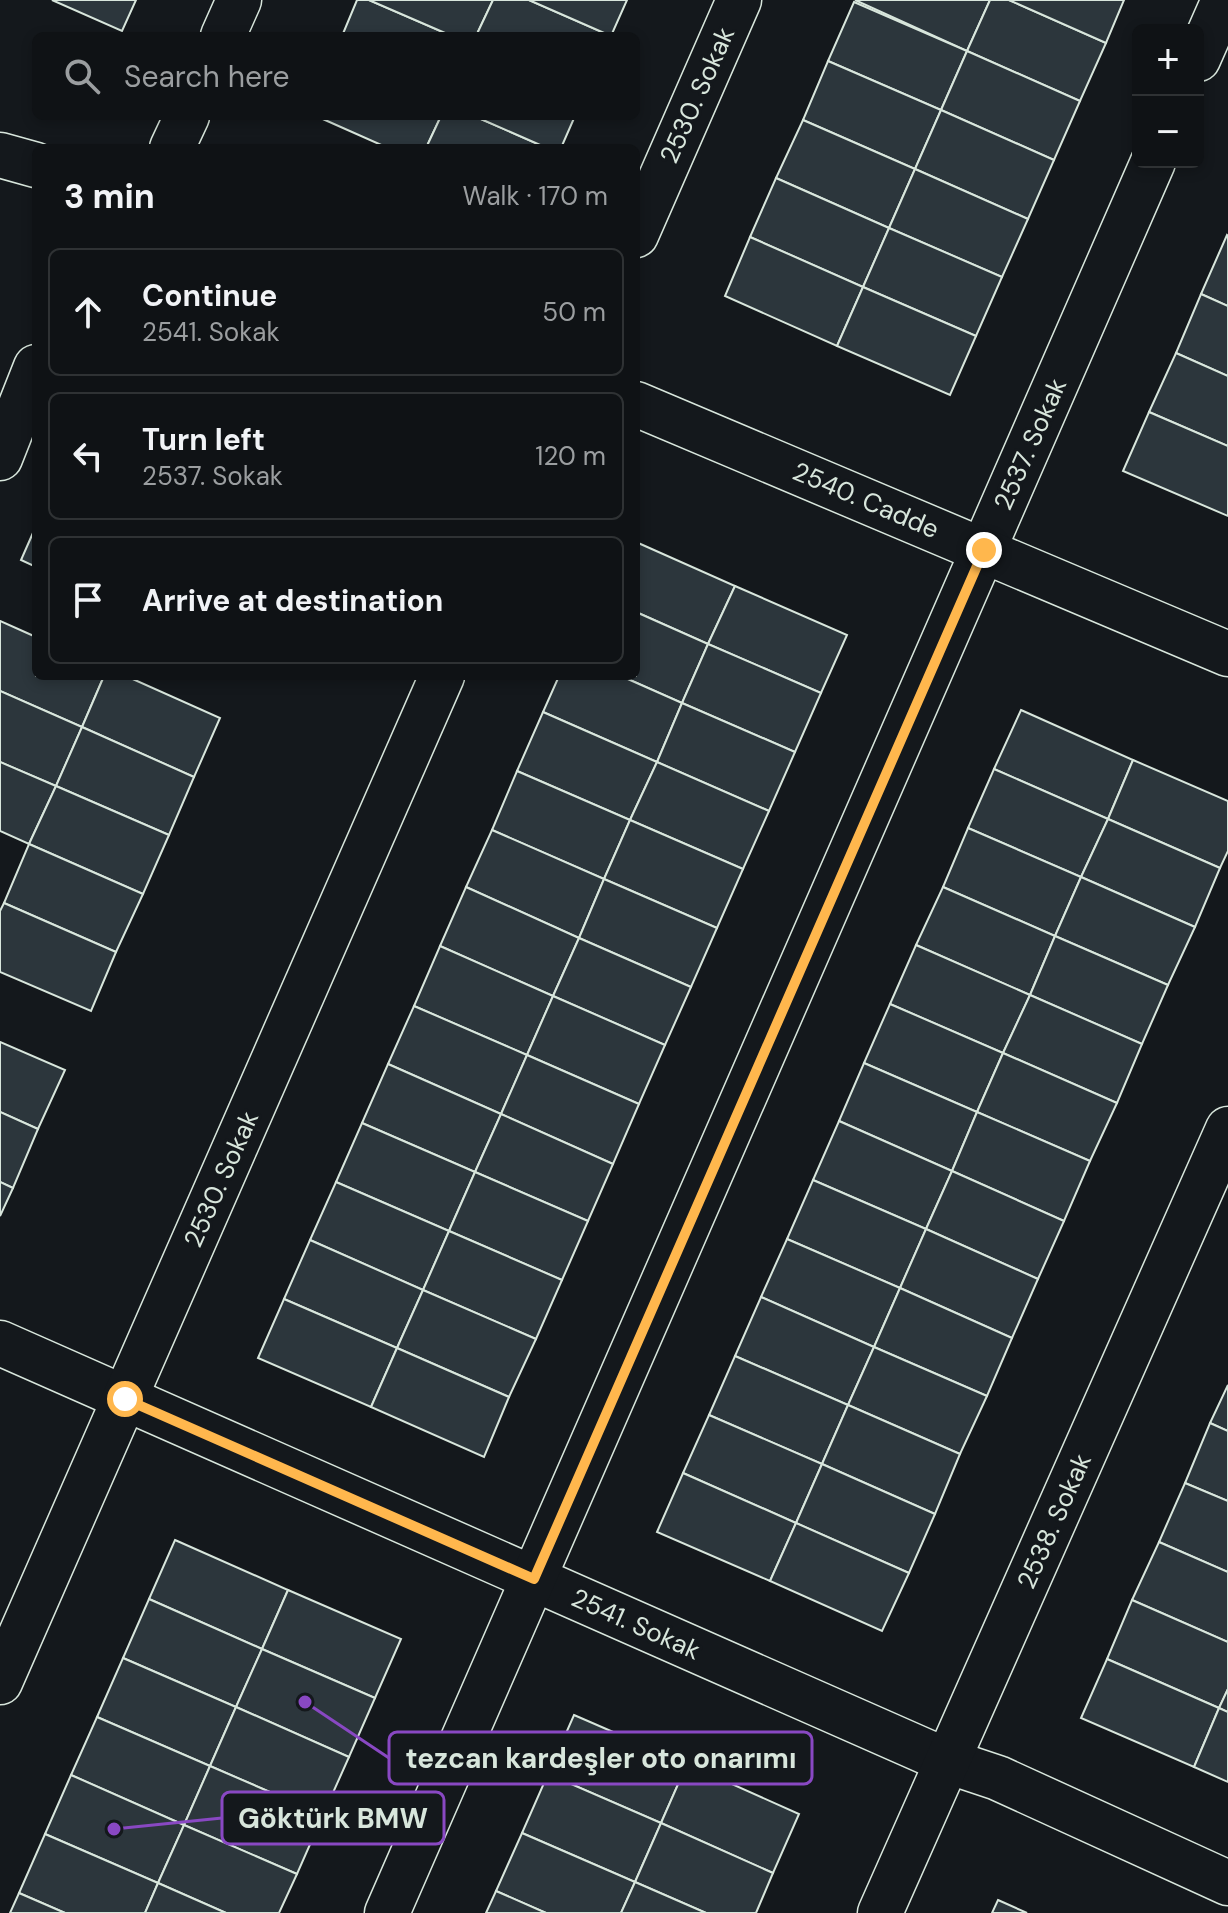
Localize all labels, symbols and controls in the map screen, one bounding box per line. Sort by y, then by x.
street label: 2530. Sokak [652,22,742,168]
map controls [1132,24,1204,168]
button: + [1132,24,1204,96]
search box [32,32,640,120]
icon: search [60,54,104,98]
text: Search here [124,57,290,96]
button: − [1132,96,1204,168]
text: 3 min [64,174,155,219]
text: Walk · 170 m [463,179,608,213]
text: Continue [142,276,277,315]
icon: ahead [66,290,110,334]
text: 50 m [542,295,606,329]
text: 2541. Sokak [142,315,280,349]
street label: 2537. Sokak [986,373,1074,515]
text: Turn left [142,420,265,459]
icon: left [66,434,110,478]
text: 120 m [535,439,606,473]
street label: 2540. Cadde [788,454,944,546]
text: 2537. Sokak [142,459,283,493]
route end [966,532,1002,568]
icon: arrive [66,578,110,622]
text: Arrive at destination [142,581,443,620]
street label: 2530. Sokak [176,1106,266,1252]
route start [107,1381,143,1417]
street label: 2538. Sokak [1009,1448,1099,1594]
street label: 2541. Sokak [566,1580,706,1668]
callout: tezcan kardeşler oto onarımı [389,1732,812,1784]
text: tezcan kardeşler oto onarımı [406,1740,796,1777]
callout: Göktürk BMW [222,1792,444,1844]
text: Göktürk BMW [238,1800,428,1837]

